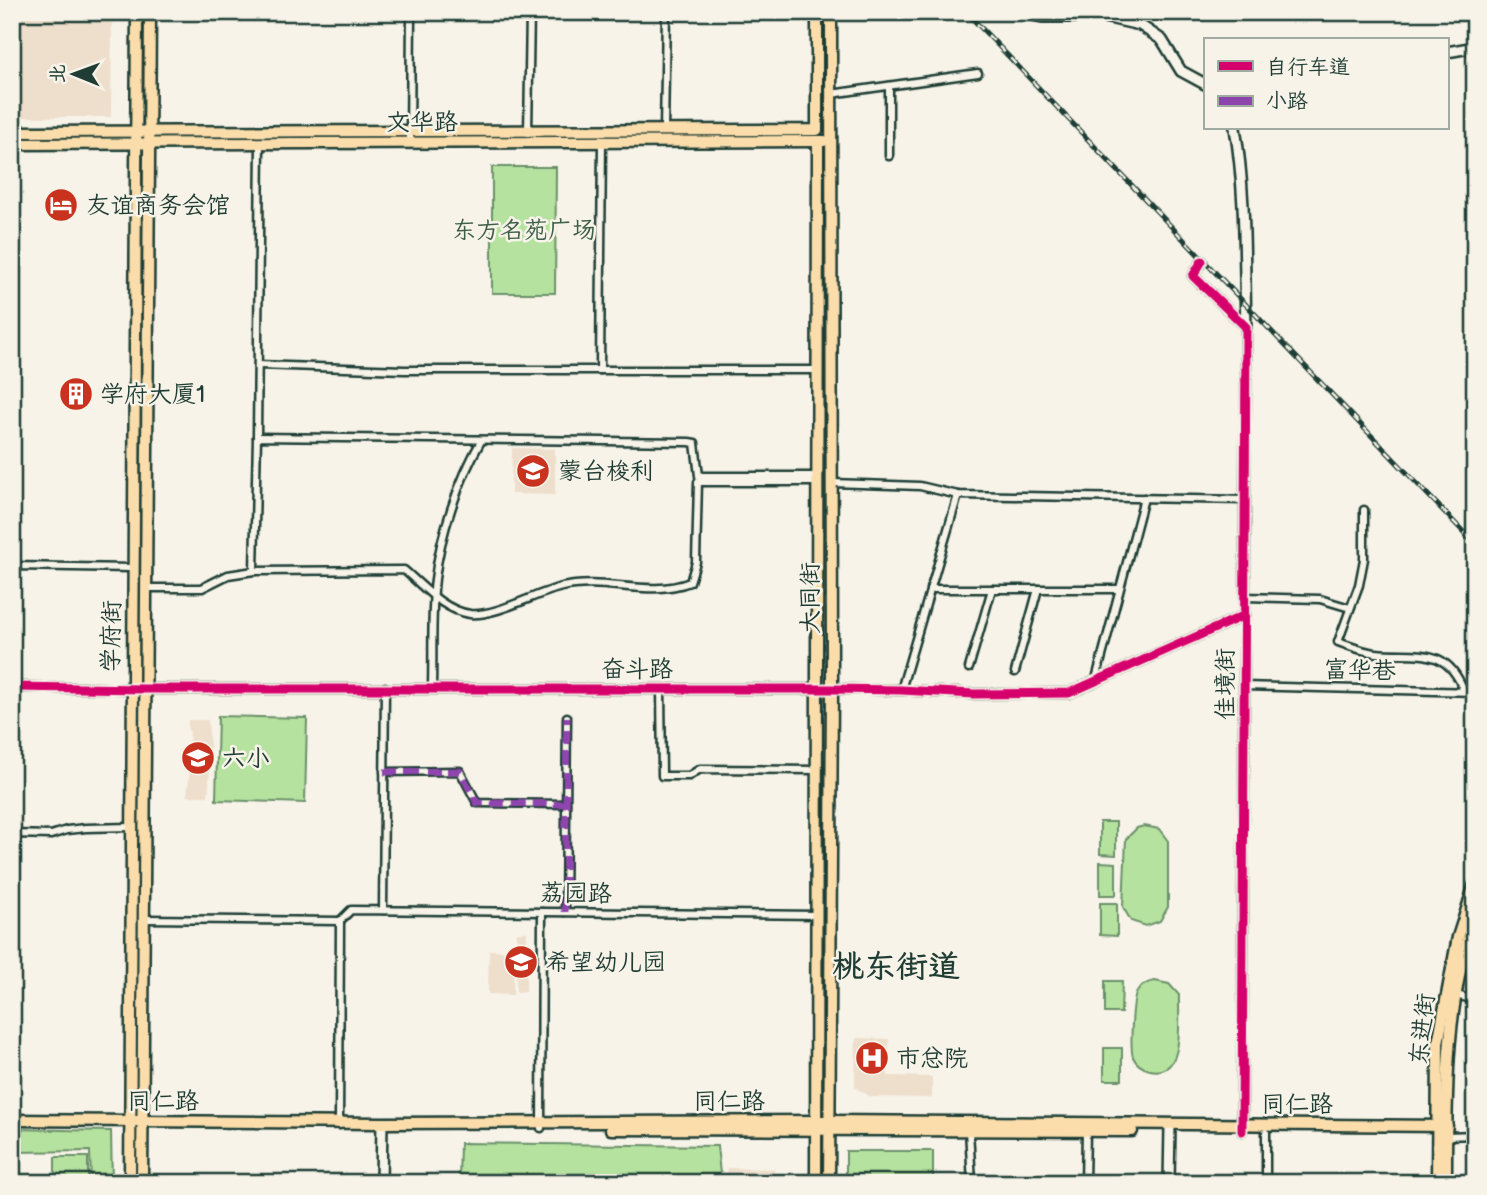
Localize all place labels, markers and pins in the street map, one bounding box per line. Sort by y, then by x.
hotel icon: 友谊商务会馆 [42,186,80,224]
place label: 友谊商务会馆 [86,191,230,220]
building icon: 学府大厦1 [57,375,95,413]
place label: 学府大厦1 [100,380,205,409]
school or university icon: 蒙台梭利 [514,452,552,490]
place label: 蒙台梭利 [558,457,654,486]
school or university icon: 六小 [179,739,217,777]
place label: 六小 [222,744,270,773]
school or university icon: 希望幼儿园 [502,943,540,981]
place label: 希望幼儿园 [546,948,666,977]
hospital icon: 市总院 [853,1039,891,1077]
place label: 市总院 [896,1044,968,1073]

